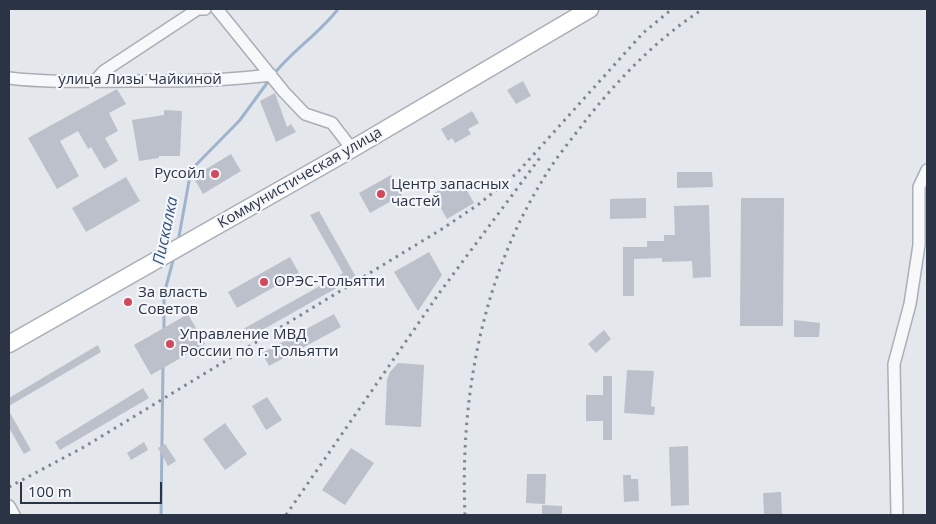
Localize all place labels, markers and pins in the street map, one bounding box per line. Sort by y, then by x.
place label: Русойл [154,165,205,183]
marker: Русойл [209,168,221,180]
place label: Центр запасных частей [391,176,509,211]
marker: Центр запасных частей [375,188,387,200]
place label: ОРЭС-Тольятти [274,273,385,291]
marker: ОРЭС-Тольятти [258,276,270,288]
place label: За власть Советов [138,284,208,319]
marker: За власть Советов [122,296,134,308]
place label: Управление МВД России по г. Тольятти [180,326,339,361]
marker: Управление МВД России по г. Тольятти [164,338,176,350]

